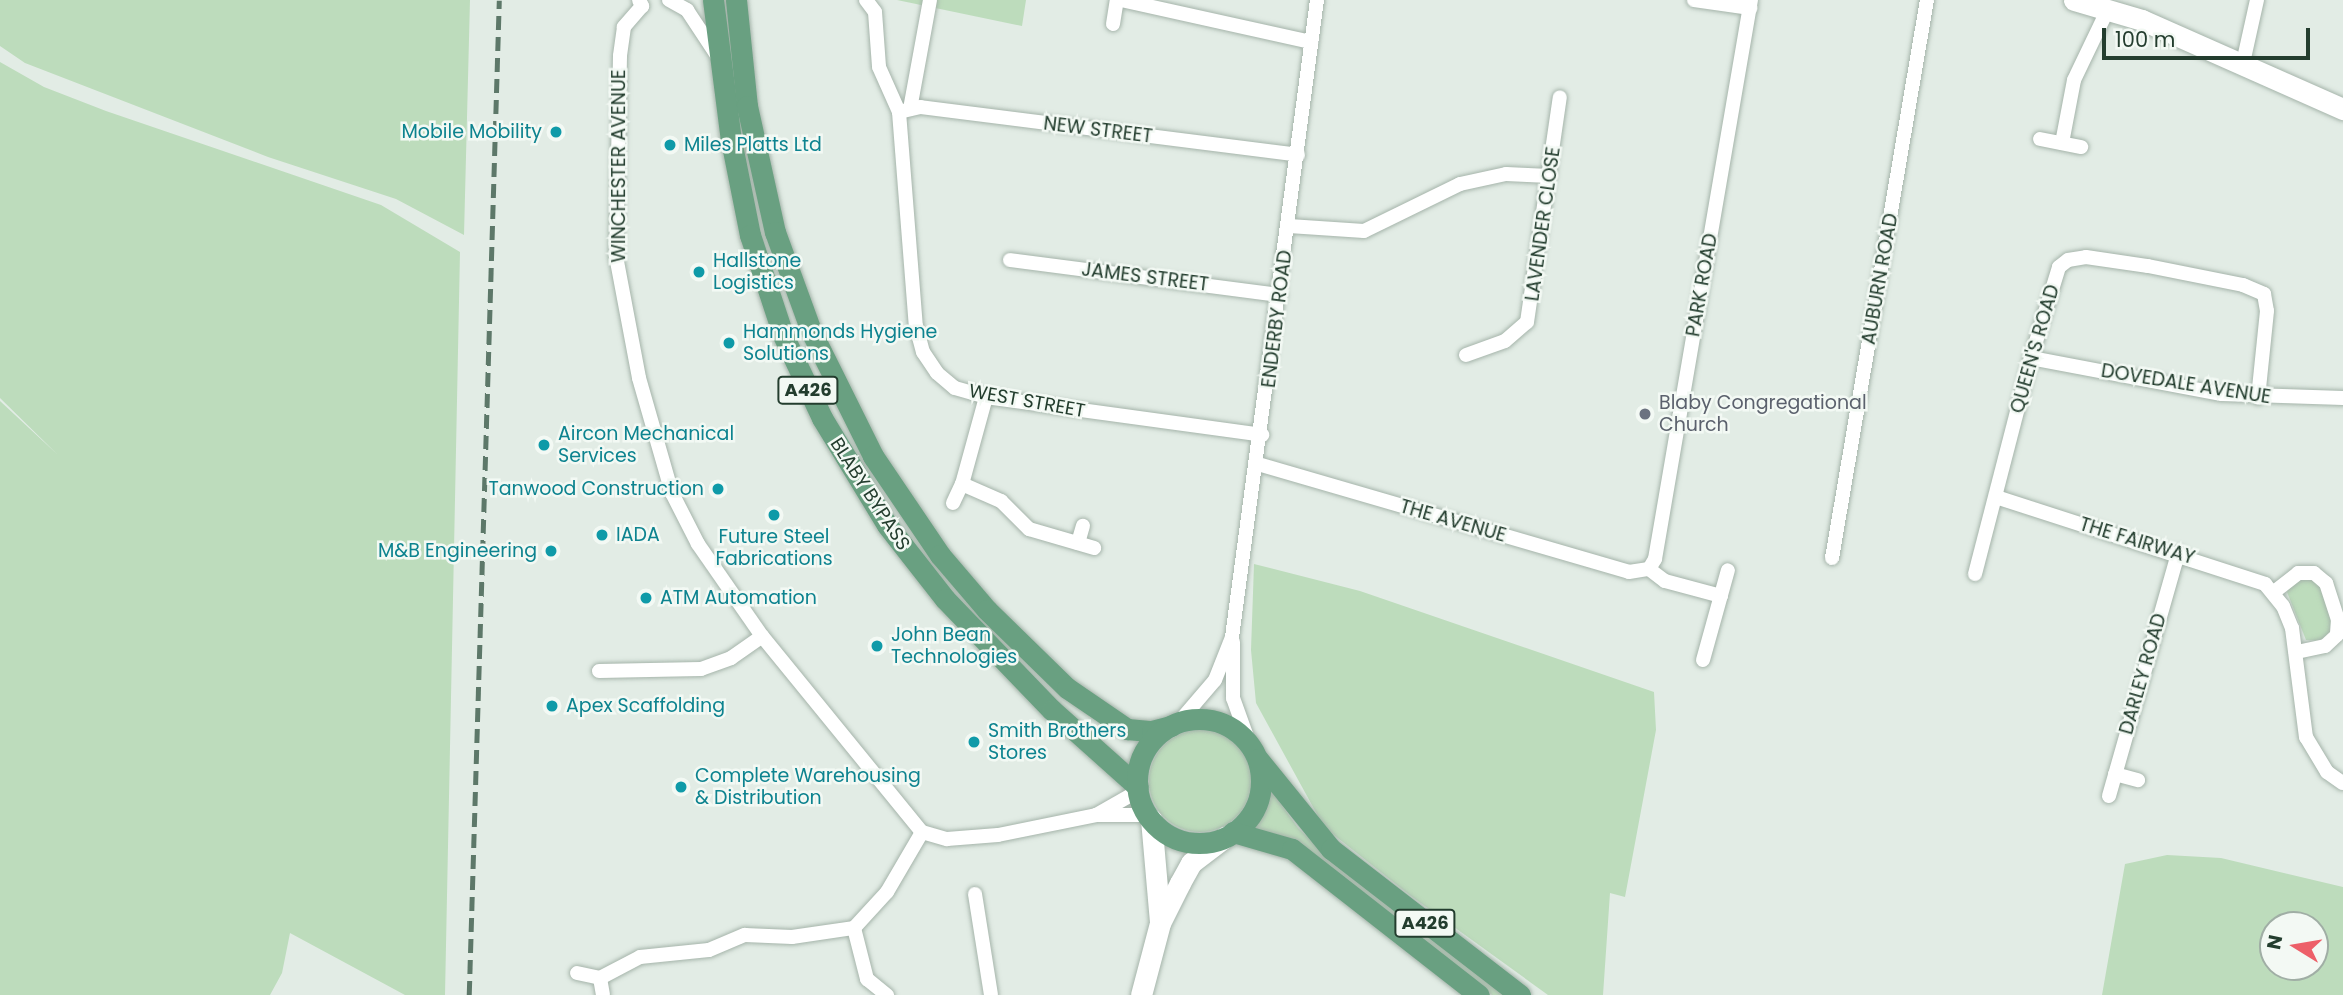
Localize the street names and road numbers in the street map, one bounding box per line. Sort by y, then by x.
street label: WINCHESTER AVENUE [608,69,630,263]
street label: NEW STREET [1042,112,1154,148]
street label: LAVENDER CLOSE [1521,145,1565,303]
street label: AUBURN ROAD [1857,212,1903,346]
street label: PARK ROAD [1682,232,1722,338]
street label: ENDERBY ROAD [1257,249,1297,389]
street label: JAMES STREET [1080,258,1210,296]
street label: QUEEN'S ROAD [2006,282,2064,416]
street label: DOVEDALE AVENUE [2099,359,2273,409]
road number: A426 [776,376,840,404]
street label: WEST STREET [967,380,1087,422]
street label: BLABY BYPASS [825,434,915,554]
street label: THE AVENUE [1397,495,1509,547]
street label: THE FAIRWAY [2077,513,2197,569]
street label: DARLEY ROAD [2115,611,2171,737]
road number: A426 [1394,908,1456,938]

